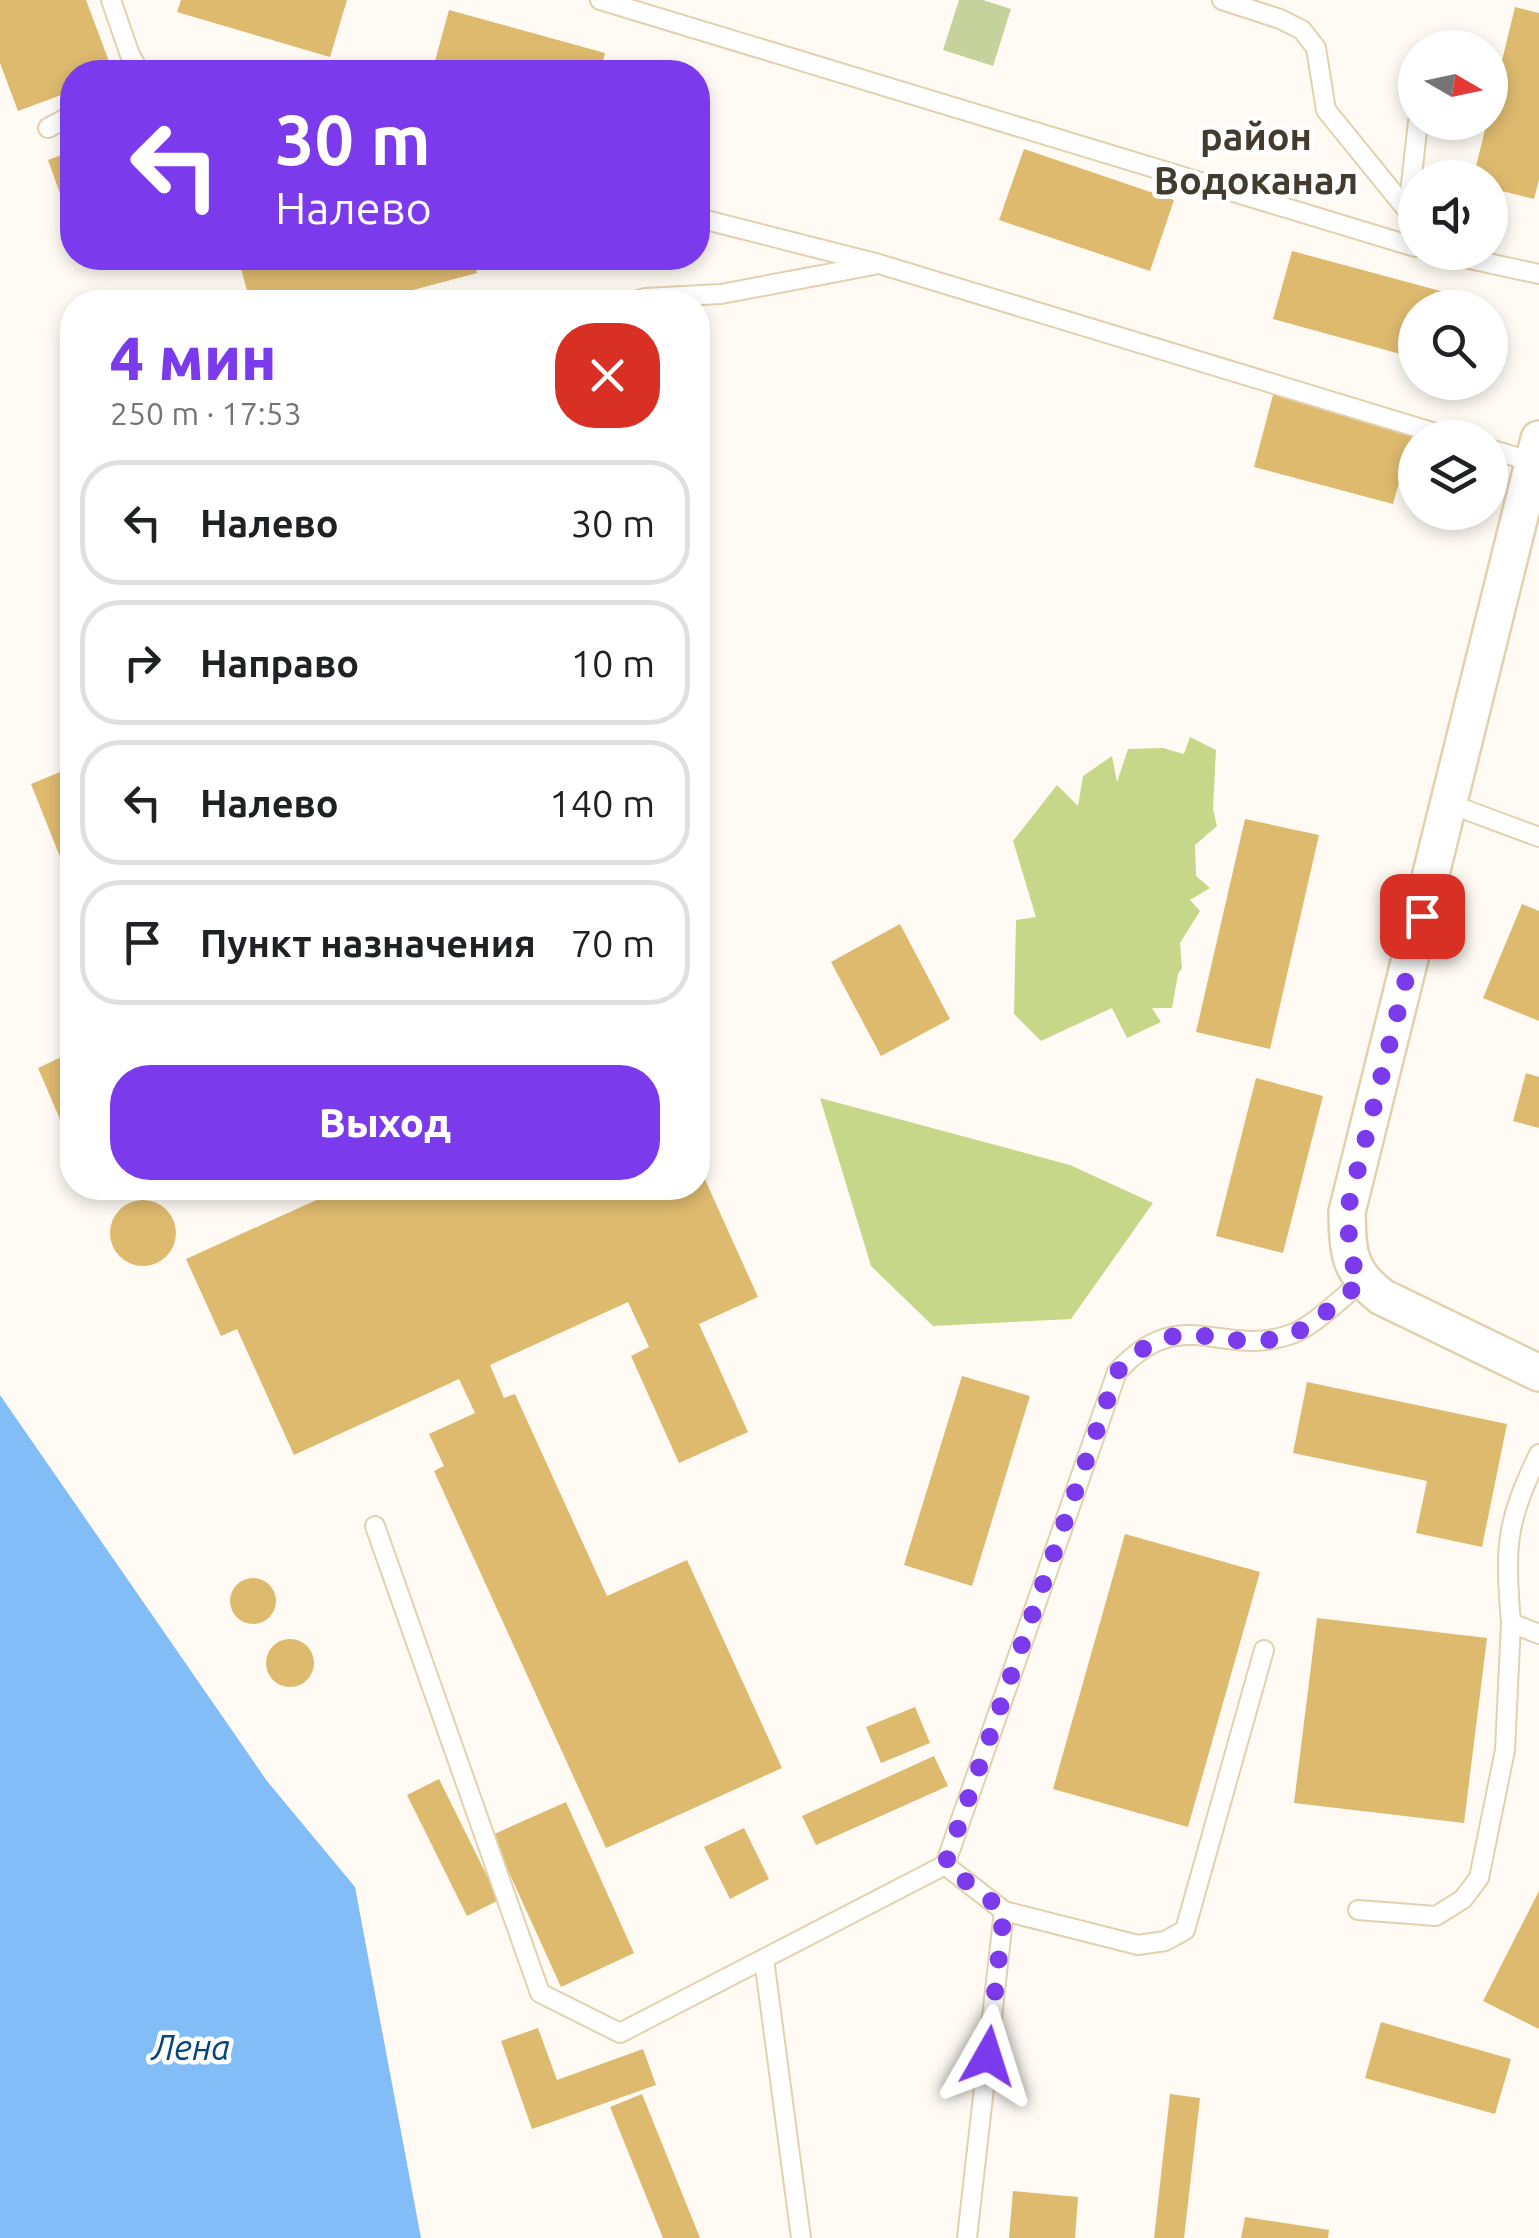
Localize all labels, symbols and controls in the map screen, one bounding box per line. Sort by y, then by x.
north arrow [1398,30,1508,140]
map controls [1398,30,1508,530]
icon: left [110,100,240,230]
text: 30 m [275,100,431,178]
district label: район Водоканал [1154,115,1358,201]
button: sound [1398,160,1508,270]
text: Налево [275,182,432,233]
button: search [1398,290,1508,400]
button: close [555,323,660,428]
text: 4 мин [110,324,277,391]
text: 250 m · 17:53 [110,395,302,431]
button: layers [1398,420,1508,530]
icon: left [115,495,170,550]
text: Налево [200,502,339,544]
text: 30 m [571,502,655,544]
icon: right [115,635,170,690]
text: Направо [200,642,359,684]
text: 10 m [571,642,655,684]
icon: left [115,775,170,830]
text: Налево [200,782,339,824]
text: 140 m [549,782,655,824]
pin [1380,874,1465,959]
icon: arrive [1395,889,1450,944]
icon: arrive [115,915,170,970]
text: Пункт назначения [200,922,536,964]
text: 70 m [571,922,655,964]
button: Выход [110,1065,660,1180]
position arrow [936,2004,1040,2108]
water label: Лена [150,2027,230,2067]

